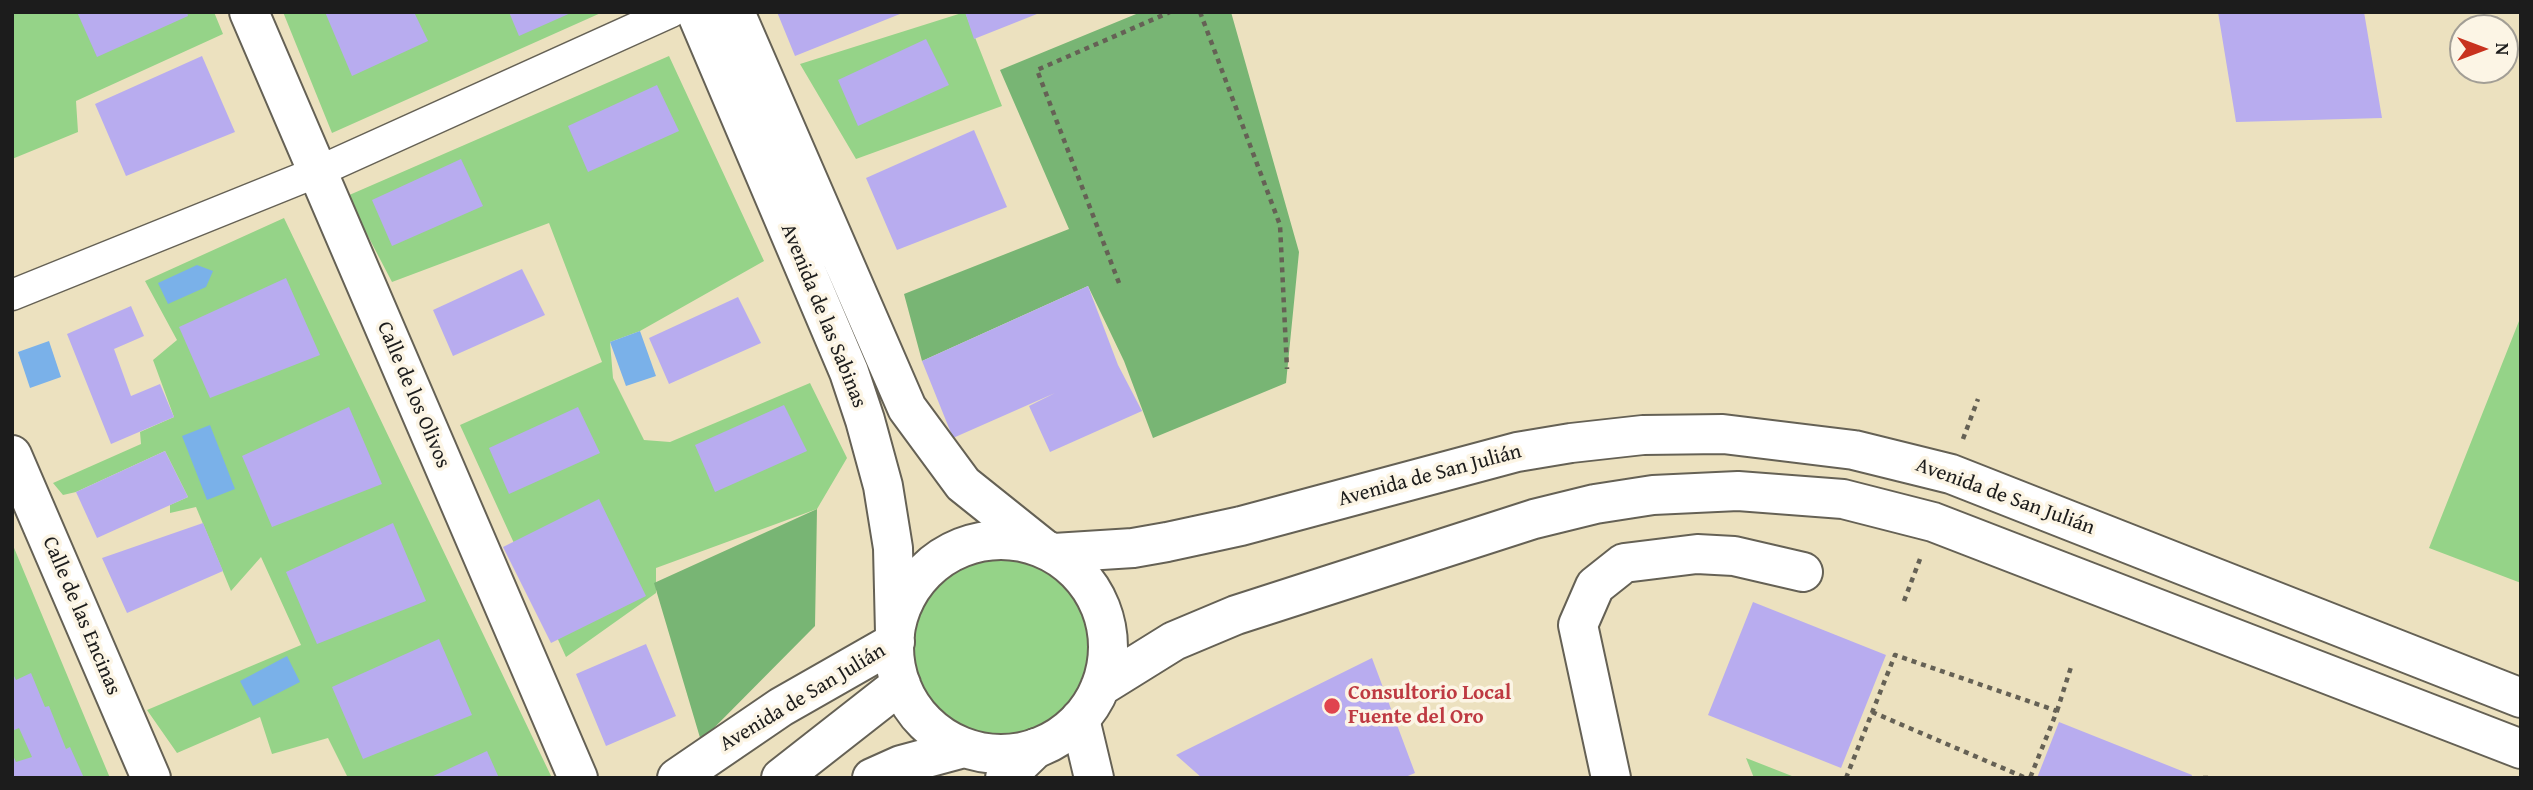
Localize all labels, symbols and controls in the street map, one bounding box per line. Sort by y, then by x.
north arrow [2449,14,2519,84]
text: N [2489,43,2517,55]
street label: Avenida de las Sabinas [775,220,871,412]
street label: Calle de los Olivos [371,318,455,472]
street label: Avenida de San Julián [1336,439,1524,513]
street label: Avenida de San Julián [1912,453,2098,541]
street label: Calle de las Encinas [36,533,126,699]
street label: Avenida de San Julián [716,639,890,757]
place label: Consultorio Local Fuente del Oro [1348,681,1511,731]
marker: Consultorio Local Fuente del Oro [1322,696,1342,716]

